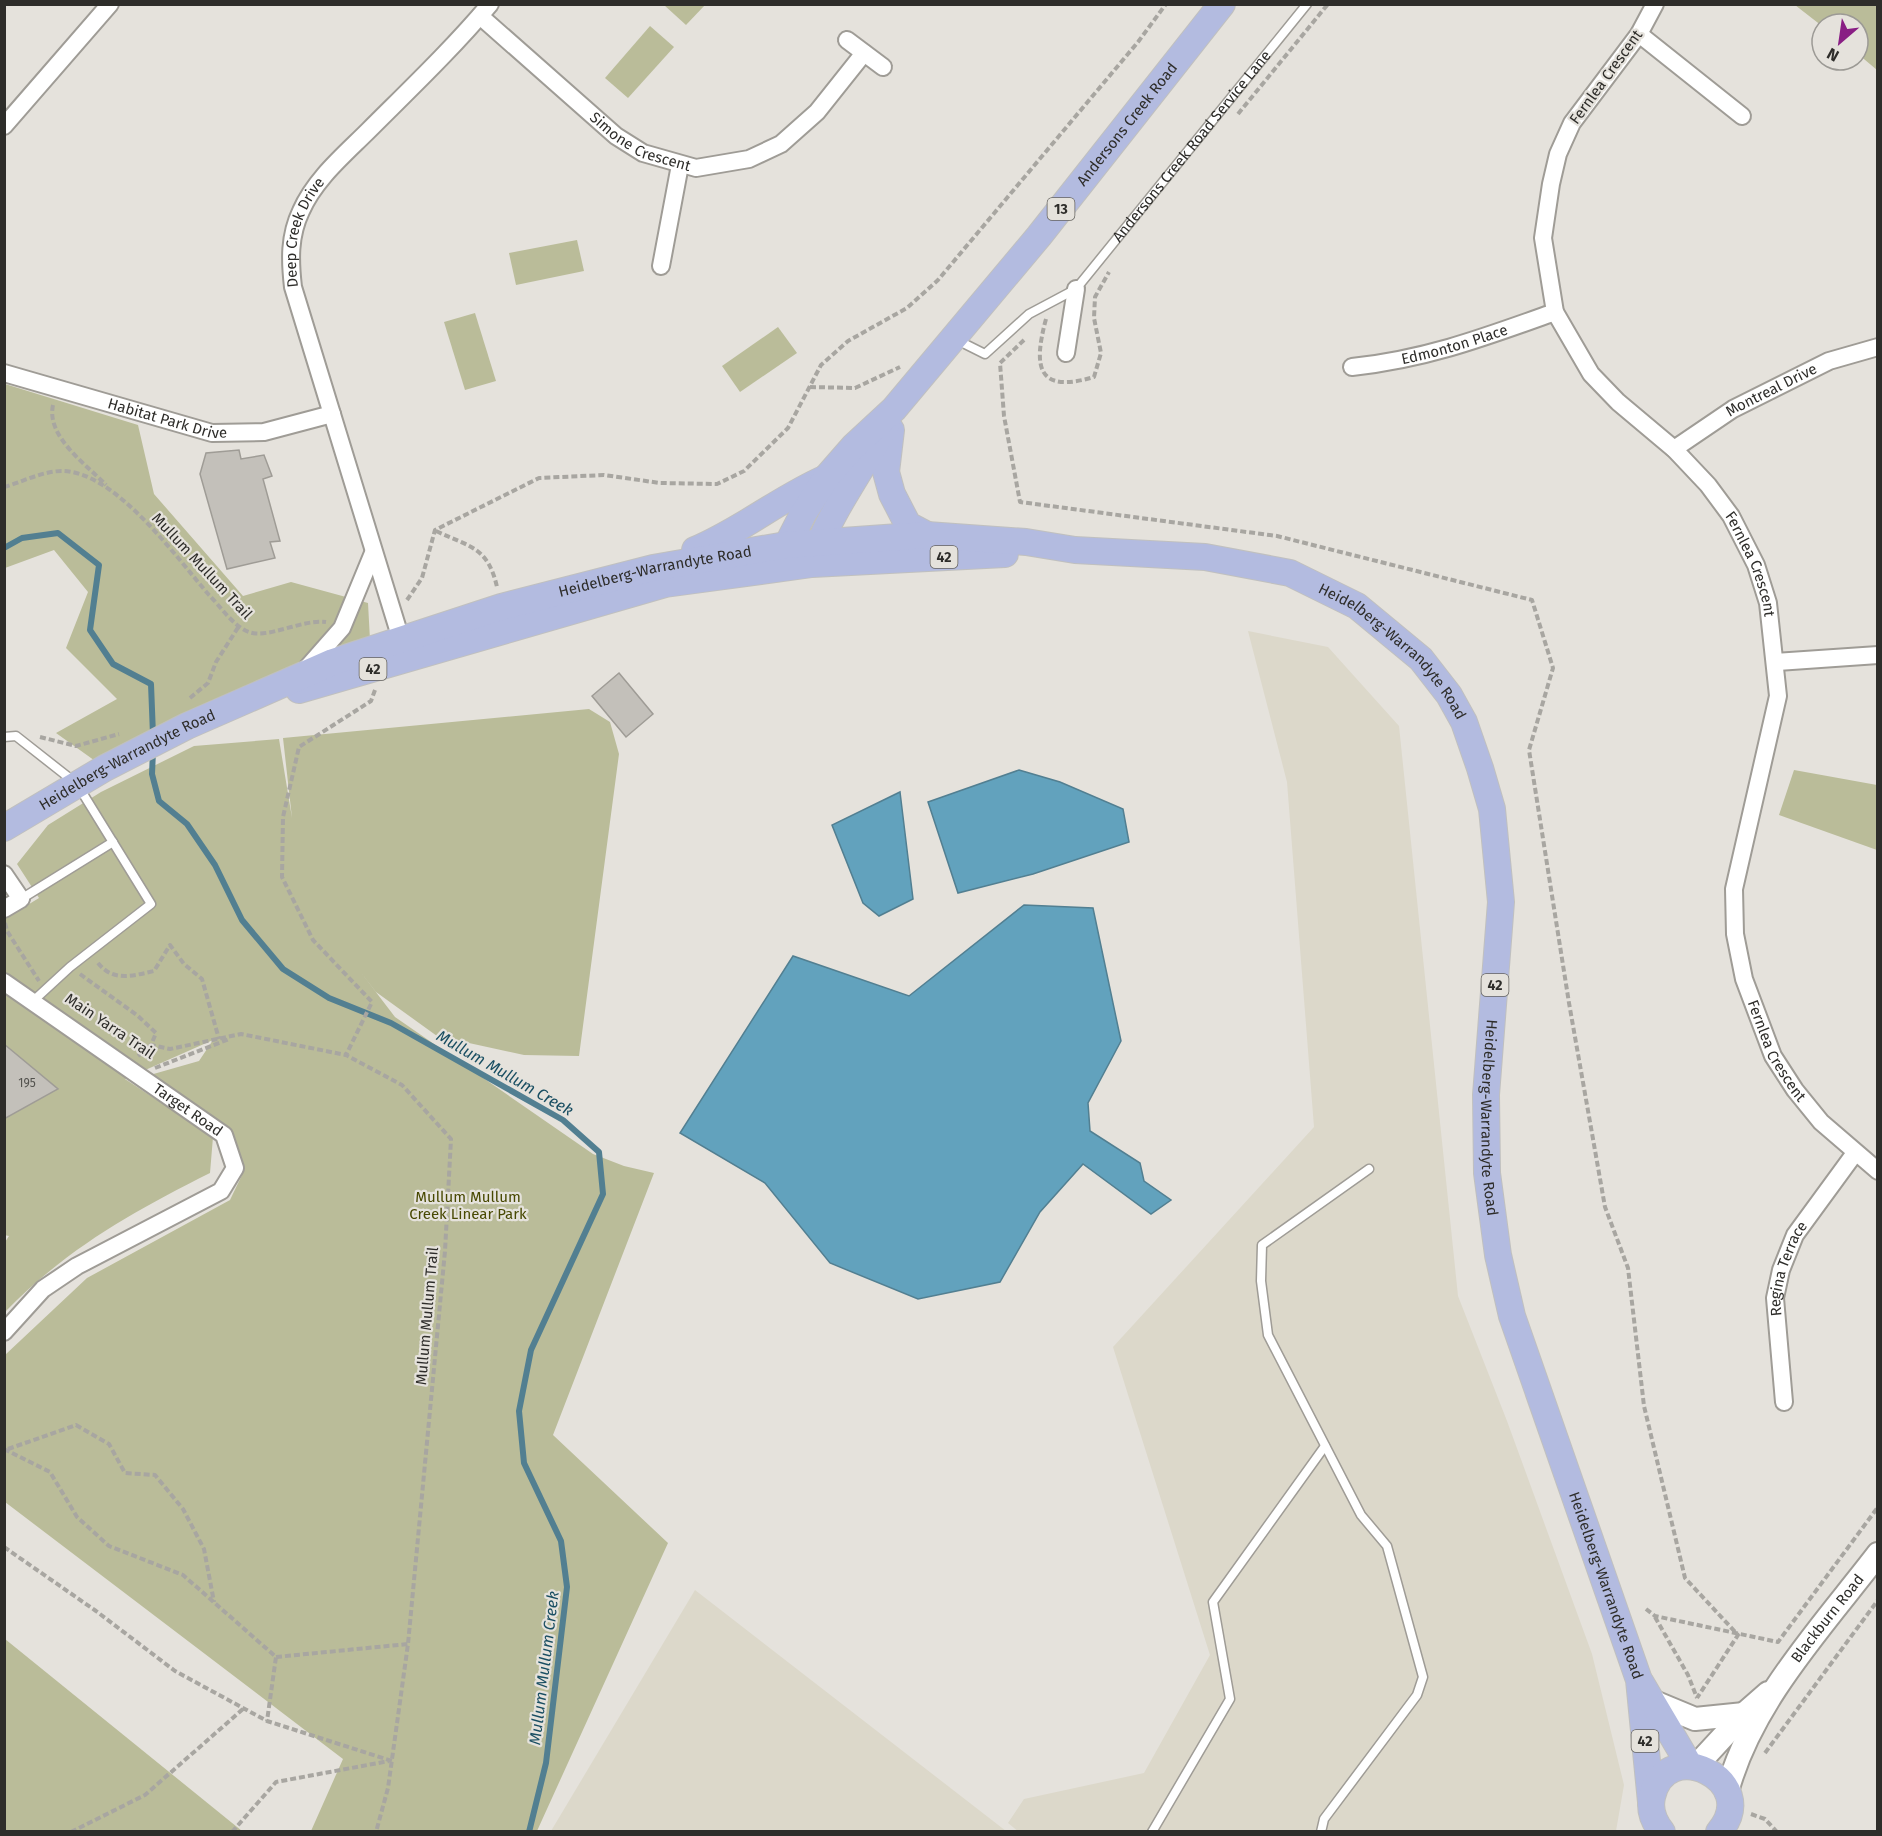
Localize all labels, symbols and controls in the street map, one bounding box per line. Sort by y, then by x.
north arrow [1810,12,1870,72]
street label: Fernlea Crescent [1566,26,1647,128]
text: N [1824,44,1842,66]
street label: Andersons Creek Road Service Lane [1109,47,1275,246]
street label: Andersons Creek Road [1073,59,1181,190]
street label: Simone Crescent [586,108,693,175]
street label: Deep Creek Drive [282,174,328,288]
road number: 13 [1048,198,1074,220]
street label: Edmonton Place [1400,321,1510,368]
street label: Montreal Drive [1722,360,1820,420]
street label: Habitat Park Drive [106,394,227,442]
street label: Fernlea Crescent [1722,508,1778,618]
street label: Mullum Mullum Trail [148,509,256,623]
street label: Heidelberg-Warrandyte Road [557,542,753,601]
road number: 42 [930,546,958,568]
street label: Heidelberg-Warrandyte Road [1315,579,1470,723]
road number: 42 [360,658,386,680]
street label: Heidelberg-Warrandyte Road [36,706,218,814]
road number: 42 [1482,974,1508,996]
street label: Main Yarra Trail [62,989,159,1063]
street label: Fernlea Crescent [1744,997,1810,1106]
street label: Heidelberg-Warrandyte Road [1477,1019,1502,1217]
water label: Mullum Mullum Creek [433,1026,577,1120]
house number: 195 [18,1076,36,1090]
street label: Target Road [150,1080,226,1140]
park label: Mullum Mullum Creek Linear Park [409,1188,527,1223]
street label: Regina Terrace [1766,1218,1811,1317]
street label: Mullum Mullum Trail [412,1245,442,1386]
street label: Heidelberg-Warrandyte Road [1565,1489,1647,1681]
street label: Blackburn Road [1787,1571,1868,1666]
water label: Mullum Mullum Creek [525,1590,563,1746]
road number: 42 [1632,1730,1658,1752]

